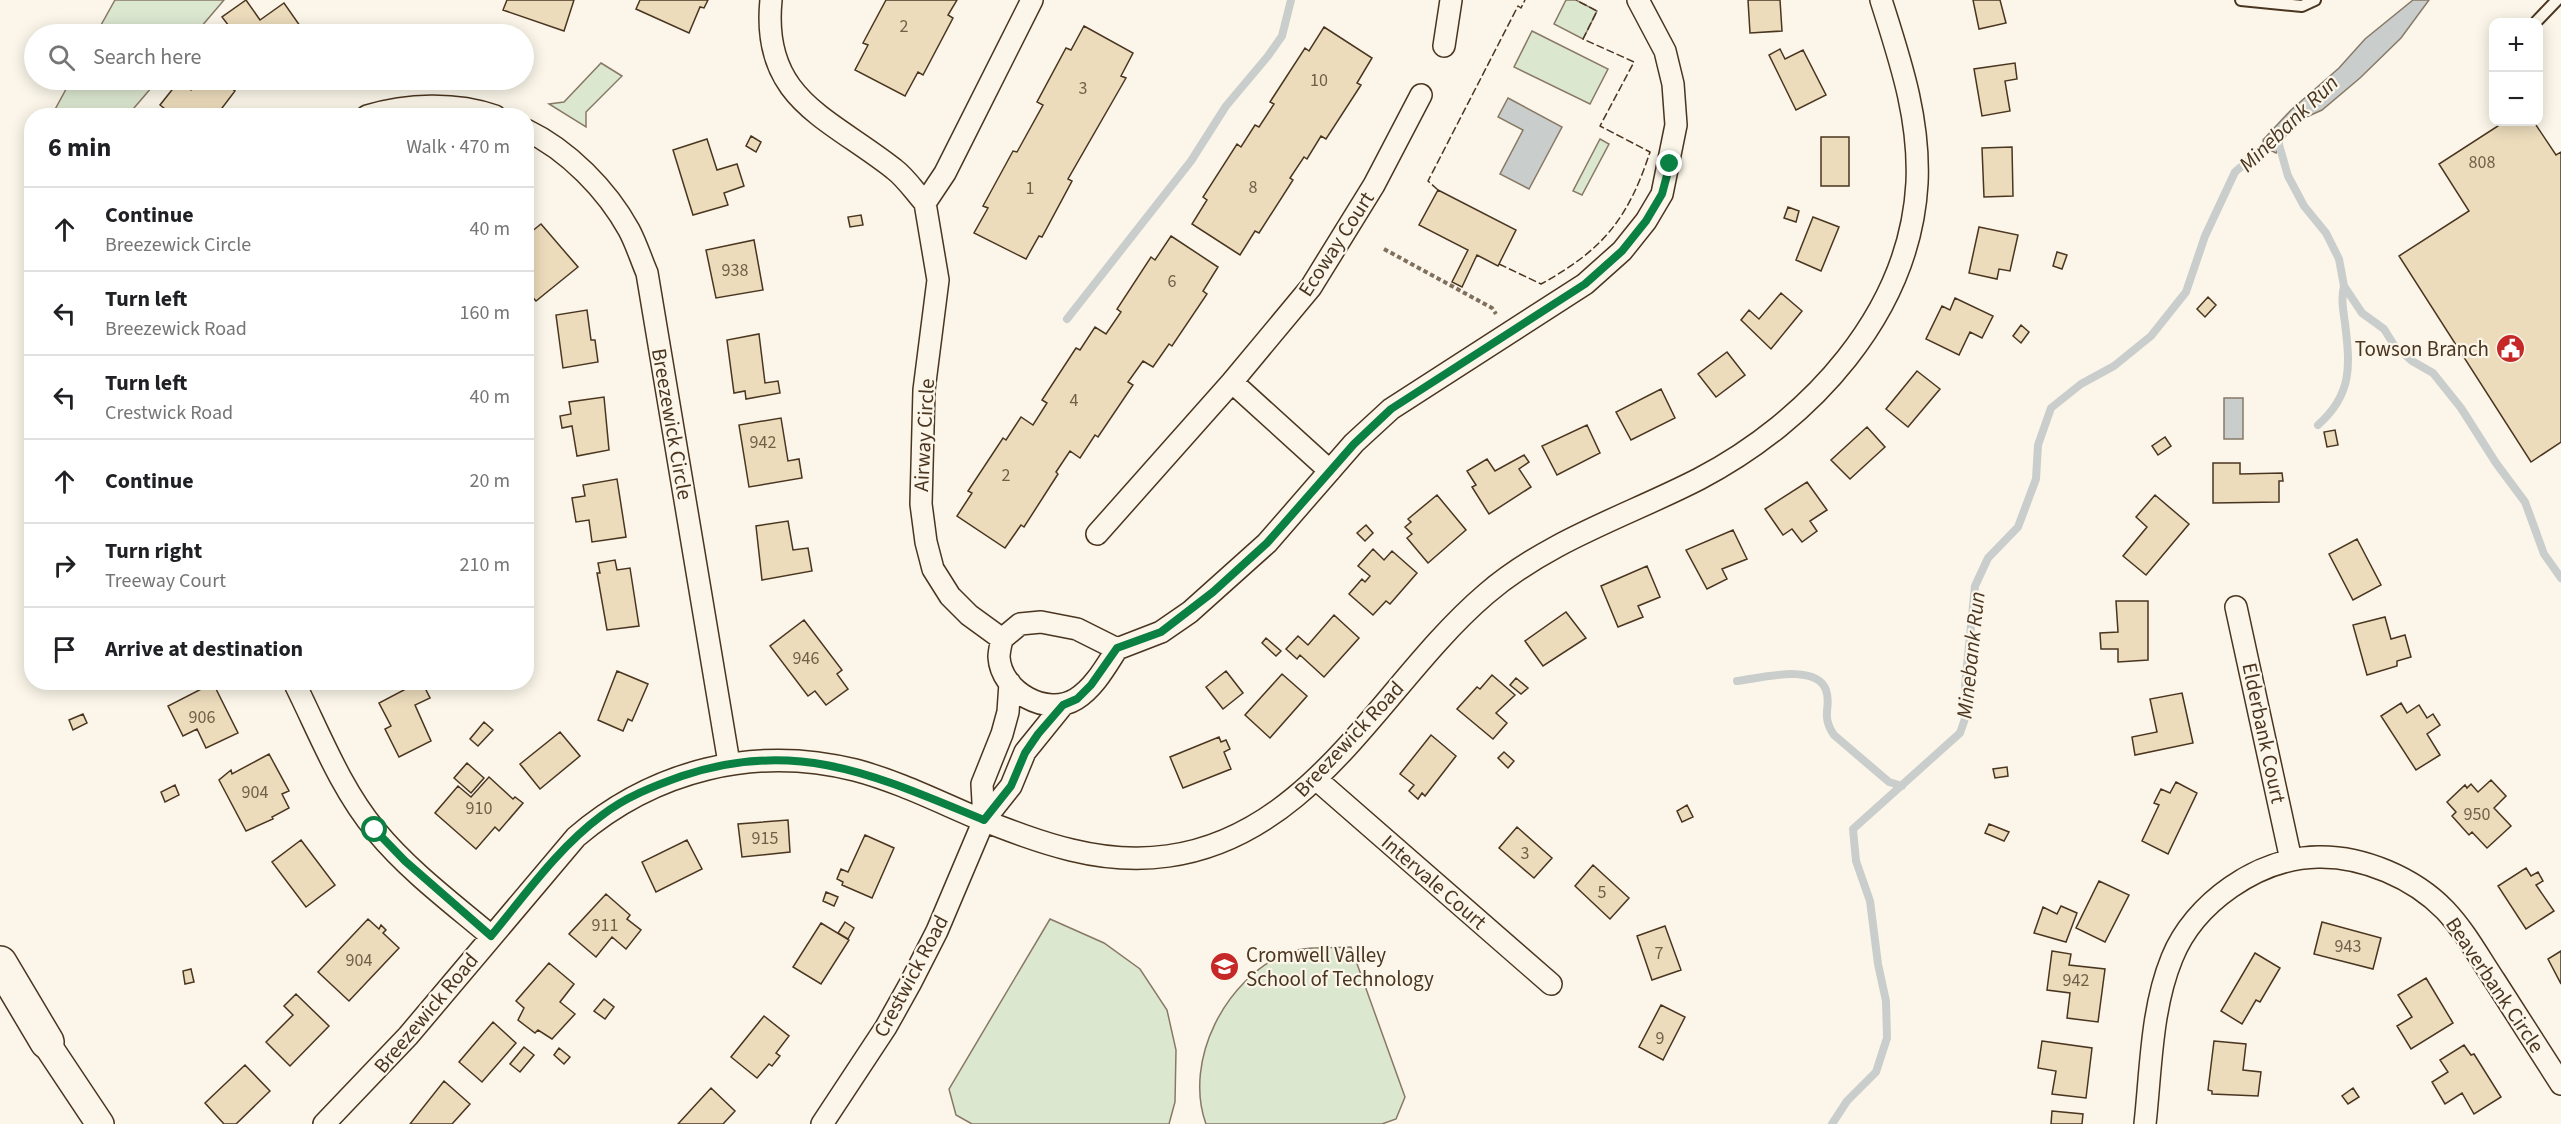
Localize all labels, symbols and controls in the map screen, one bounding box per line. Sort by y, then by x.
house number: 2 [900,14,909,39]
map controls [2489,18,2543,126]
button: + [2489,18,2543,72]
search box [24,24,534,90]
icon: search [45,41,78,74]
text: Search here [93,41,201,73]
house number: 10 [1310,68,1328,93]
water label: Minebank Run [2232,68,2346,180]
button: − [2489,72,2543,126]
house number: 3 [1079,76,1088,101]
text: 6 min [48,129,111,166]
text: Walk · 470 m [406,133,510,161]
route end [1656,150,1682,176]
house number: 808 [2469,150,2495,175]
house number: 8 [1249,175,1258,200]
house number: 1 [1026,176,1034,201]
street label: Ecoway Court [1291,186,1381,302]
text: Continue [105,199,194,231]
icon: ahead [48,213,81,246]
text: 40 m [470,215,510,243]
text: Breezewick Circle [105,231,251,259]
house number: 938 [722,258,748,283]
house number: 6 [1168,269,1177,294]
text: Turn left [105,283,187,315]
icon: left [48,297,81,330]
text: 160 m [460,299,510,327]
text: Breezewick Road [105,315,247,343]
public building icon: Towson Branch [2494,333,2526,365]
place label: Towson Branch [2355,334,2489,364]
street label: Breezewick Circle [644,346,700,502]
text: Turn left [105,367,187,399]
street label: Airway Circle [906,378,942,492]
icon: left [48,381,81,414]
text: 40 m [470,383,510,411]
house number: 4 [1070,388,1079,413]
text: Crestwick Road [105,399,233,427]
house number: 942 [750,430,776,455]
house number: 2 [1002,463,1011,488]
icon: ahead [48,465,81,498]
text: Continue [105,465,194,497]
text: 20 m [470,467,510,495]
text: Turn right [105,535,202,567]
icon: right [48,549,81,582]
text: 210 m [460,551,510,579]
text: Treeway Court [105,567,226,595]
water label: Minebank Run [1948,590,1994,720]
icon: arrive [48,633,81,666]
text: Arrive at destination [105,633,303,665]
house number: 946 [793,646,819,671]
street label: Elderbank Court [2234,660,2294,806]
street label: Breezewick Road [1287,674,1411,804]
house number: 906 [189,705,215,730]
house number: 904 [242,780,268,805]
house number: 910 [466,796,492,821]
house number: 950 [2464,802,2490,827]
route start [361,816,387,842]
house number: 915 [752,826,778,851]
street label: Intervale Court [1375,828,1493,936]
house number: 3 [1521,841,1530,866]
house number: 5 [1598,880,1607,905]
street label: Crestwick Road [866,910,956,1042]
street label: Beaverbank Circle [2438,911,2552,1059]
house number: 911 [592,913,618,938]
house number: 943 [2335,934,2361,959]
place label: Cromwell Valley School of Technology [1246,940,1434,994]
house number: 7 [1655,941,1664,966]
street label: Breezewick Road [367,946,485,1080]
house number: 904 [346,948,372,973]
school or university icon: Cromwell Valley School of Technology [1209,951,1241,983]
house number: 942 [2063,968,2089,993]
house number: 9 [1656,1026,1665,1051]

